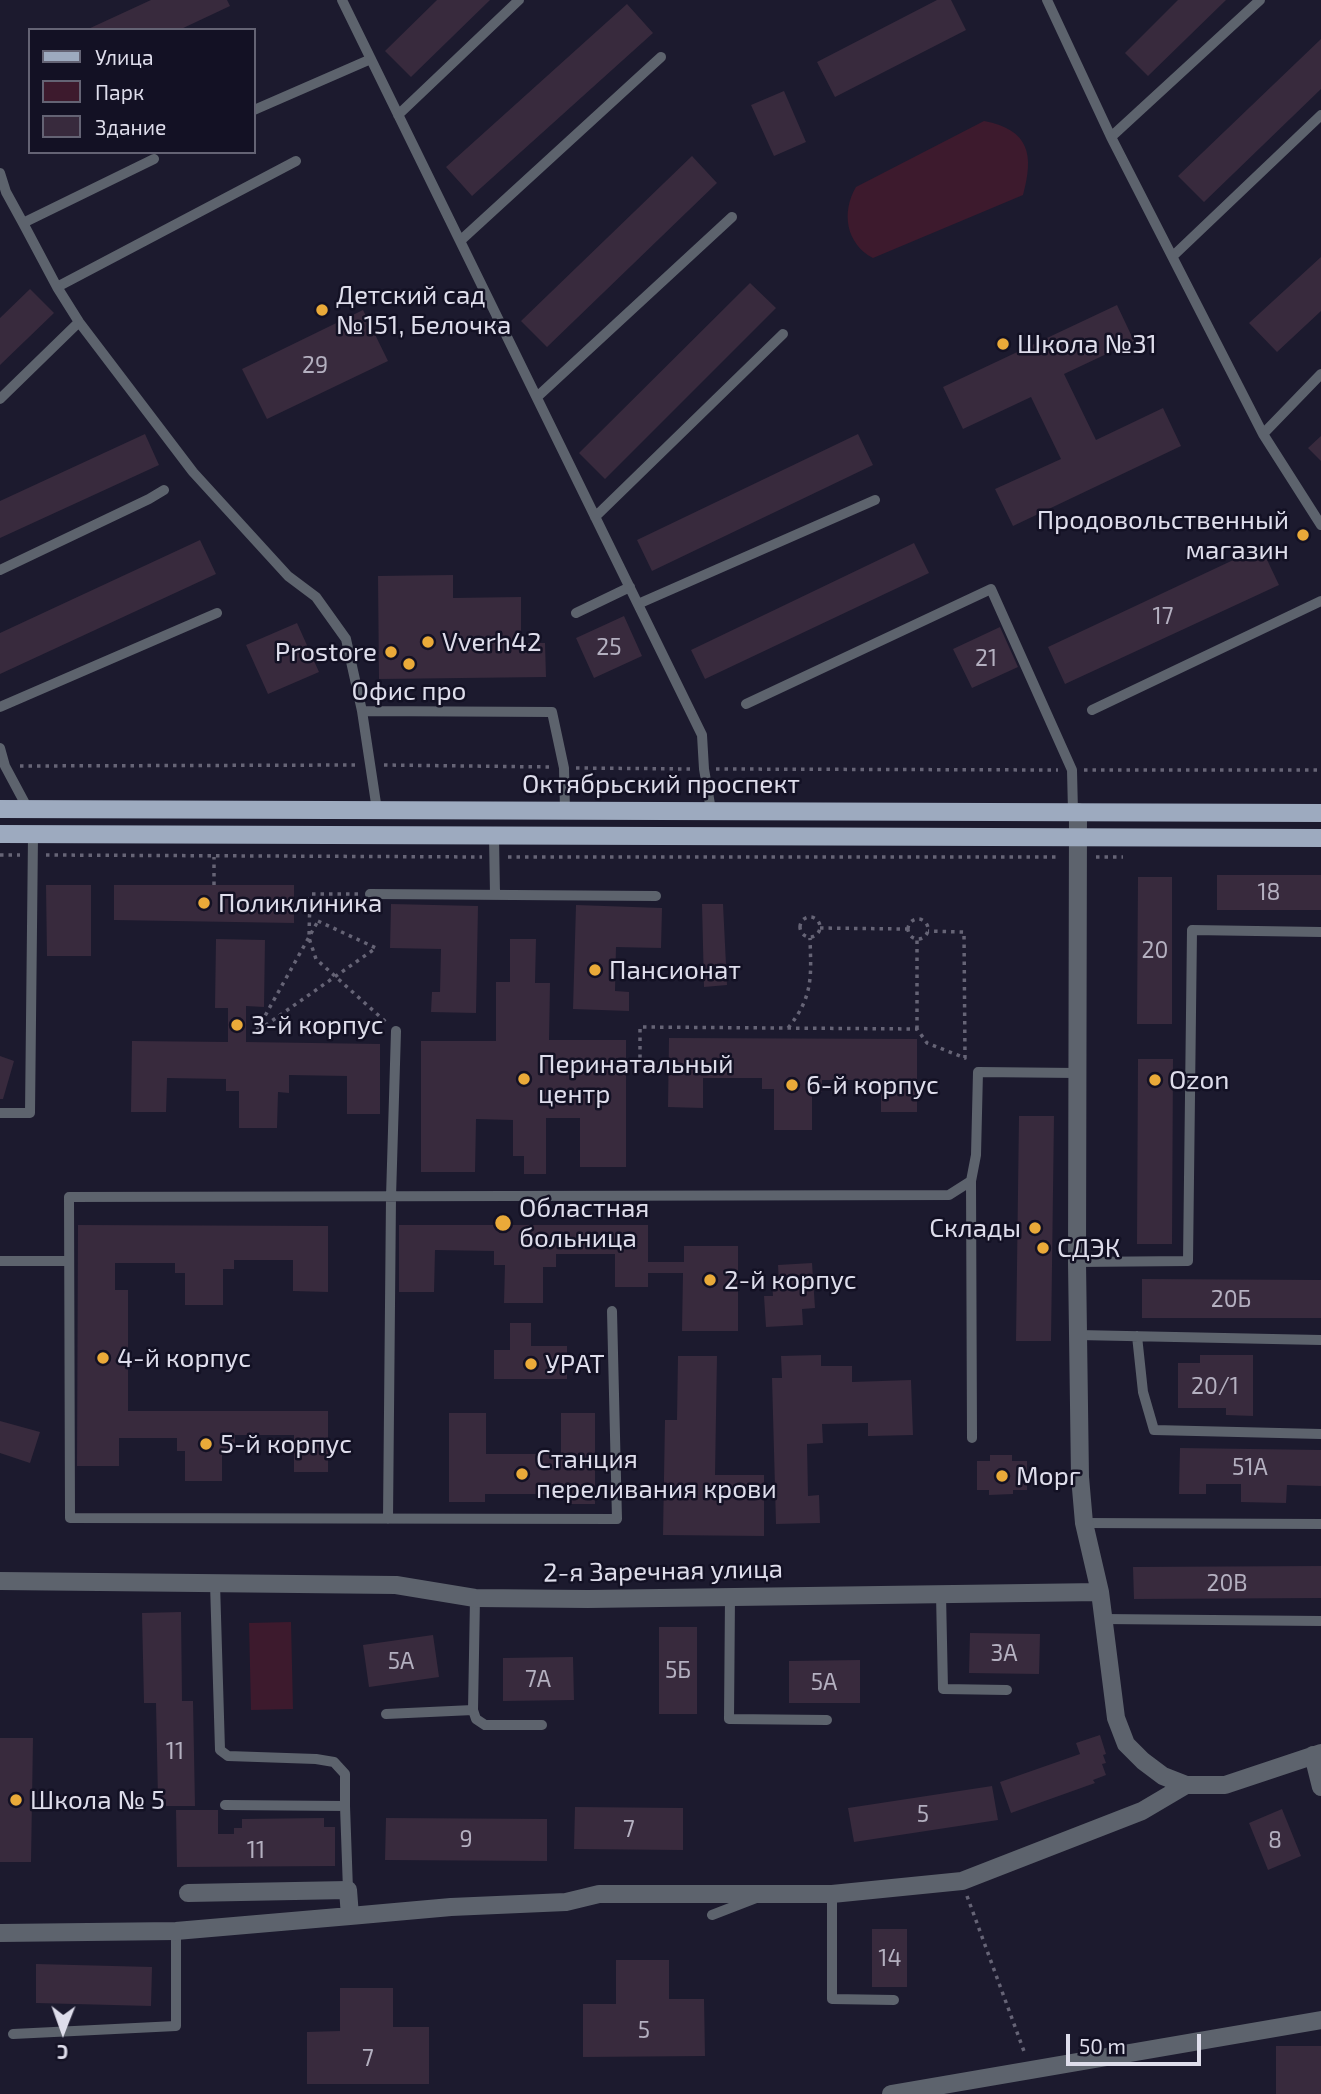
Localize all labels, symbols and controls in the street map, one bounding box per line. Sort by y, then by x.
legend [28,28,256,154]
text: Улица [95,44,154,69]
text: Парк [95,79,144,104]
text: Здание [95,114,166,139]
place label: Детский сад №151, Белочка [336,279,511,340]
marker: Детский сад №151, Белочка [314,302,330,318]
place label: Школа №31 [1017,328,1157,360]
marker: Школа №31 [995,336,1011,352]
house number: 29 [302,351,328,379]
place label: Продовольственный магазин [1037,504,1289,566]
marker: Продовольственный магазин [1295,527,1311,543]
house number: 17 [1153,602,1173,630]
place label: Vverh42 [442,626,542,658]
house number: 25 [596,633,622,661]
marker: Vverh42 [420,634,436,650]
place label: Prostore [275,636,377,668]
marker: Prostore [383,644,399,660]
house number: 21 [975,644,997,672]
marker: Офис про [401,656,417,672]
place label: Офис про [352,675,466,707]
street label: Октябрьский проспект [522,768,800,800]
house number: 18 [1257,878,1281,906]
place label: Поликлиника [218,887,382,919]
marker: Поликлиника [196,895,212,911]
house number: 20 [1142,936,1168,964]
place label: Пансионат [609,954,741,986]
marker: Пансионат [587,962,603,978]
place label: 3-й корпус [251,1009,383,1041]
marker: 3-й корпус [229,1017,245,1033]
place label: Перинатальный центр [538,1048,734,1110]
place label: Ozon [1169,1064,1229,1096]
place label: 6-й корпус [806,1069,939,1101]
marker: Перинатальный центр [516,1071,532,1087]
marker: Ozon [1147,1072,1163,1088]
marker: 6-й корпус [784,1077,800,1093]
place label: Областная больница [519,1192,649,1254]
place label: Склады [929,1212,1021,1244]
marker: Областная больница [493,1213,513,1233]
marker: Склады [1027,1220,1043,1236]
place label: СДЭК [1057,1232,1120,1264]
marker: СДЭК [1035,1240,1051,1256]
place label: 2-й корпус [724,1264,857,1296]
marker: 2-й корпус [702,1272,718,1288]
house number: 20Б [1211,1285,1251,1313]
place label: 4-й корпус [117,1342,251,1374]
place label: УРАТ [545,1348,605,1380]
marker: 4-й корпус [95,1350,111,1366]
marker: УРАТ [523,1356,539,1372]
house number: 20/1 [1191,1372,1239,1400]
place label: 5-й корпус [220,1428,352,1460]
marker: 5-й корпус [198,1436,214,1452]
place label: Станция переливания крови [536,1443,777,1504]
house number: 51А [1232,1453,1268,1481]
place label: Морг [1016,1460,1081,1492]
marker: Станция переливания крови [514,1466,530,1482]
marker: Морг [994,1468,1010,1484]
street label: 2-я Заречная улица [543,1553,783,1589]
house number: 20В [1206,1569,1248,1597]
house number: 3А [990,1639,1018,1667]
house number: 5А [388,1647,414,1675]
house number: 5Б [665,1656,691,1684]
house number: 7А [525,1665,551,1693]
house number: 5А [811,1668,837,1696]
house number: 11 [166,1737,184,1765]
place label: Школа № 5 [30,1784,165,1816]
marker: Школа № 5 [8,1792,24,1808]
house number: 5 [917,1800,929,1828]
house number: 7 [623,1815,635,1843]
house number: 9 [459,1825,473,1853]
house number: 8 [1268,1826,1282,1854]
house number: 11 [247,1836,265,1864]
house number: 14 [878,1944,902,1972]
north arrow [28,1996,98,2066]
house number: 5 [638,2016,650,2044]
scale bar [1069,2021,1204,2064]
text: 50 m [1079,2033,1126,2058]
text: С [57,2041,68,2064]
house number: 7 [362,2044,374,2072]

